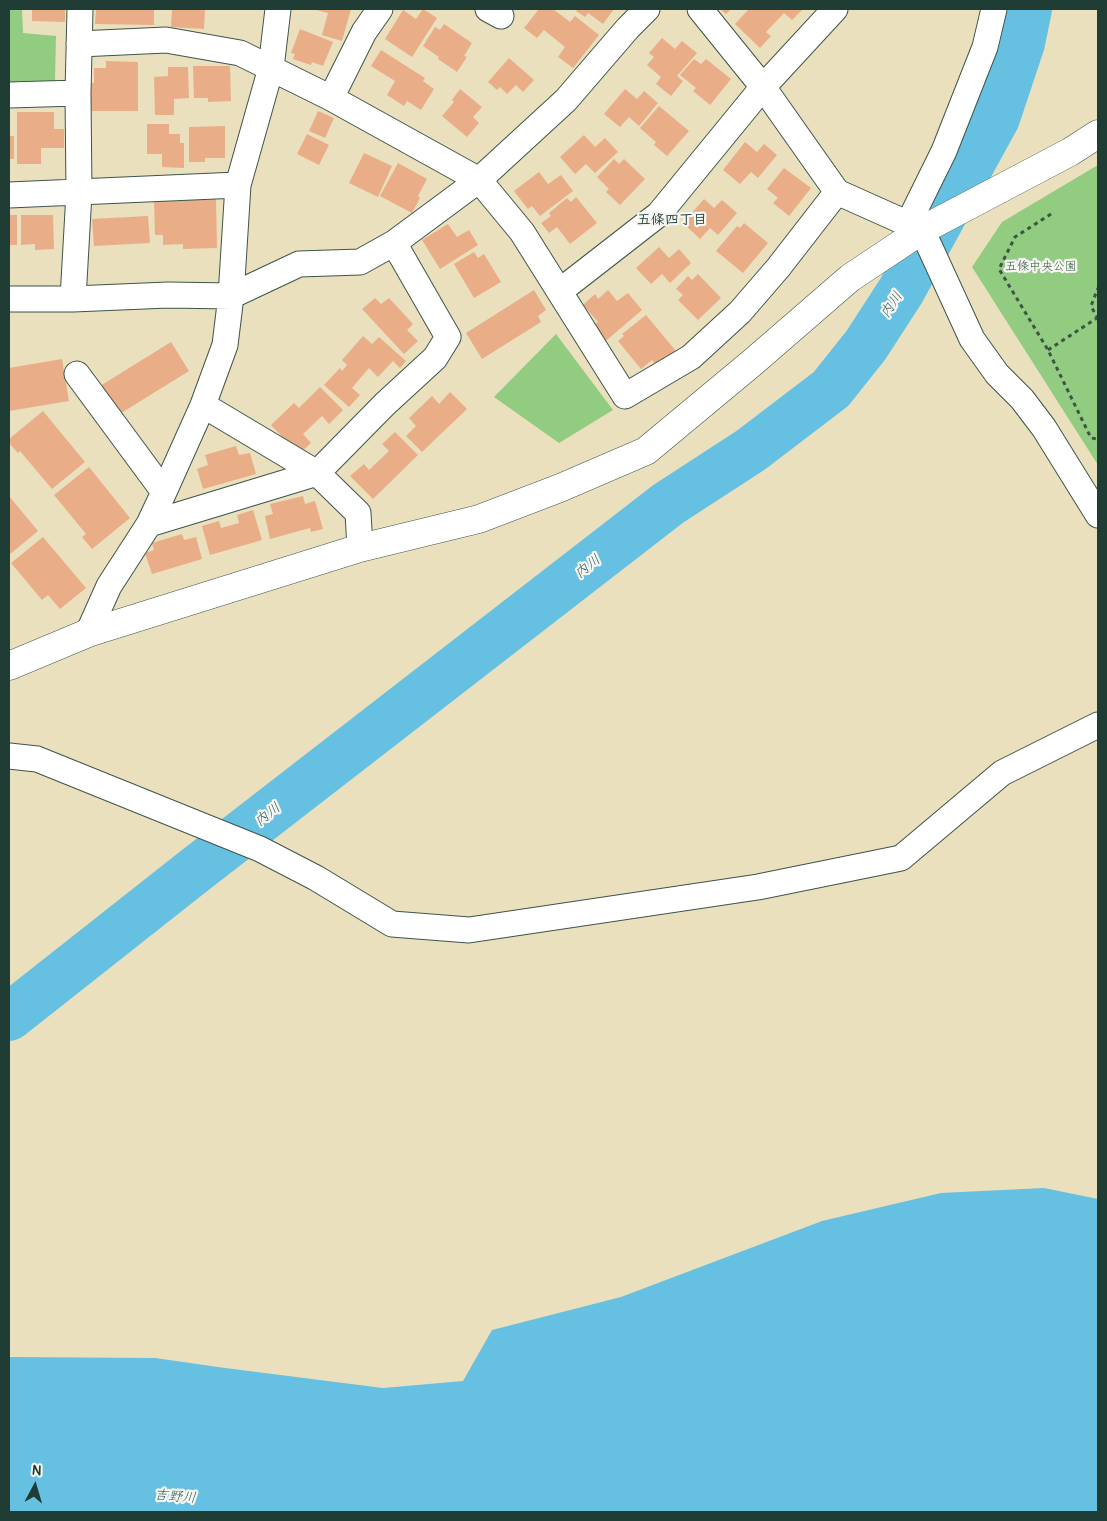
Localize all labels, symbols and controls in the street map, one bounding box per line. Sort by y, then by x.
district label: 五條四丁目 [637,212,707,228]
park label: 五條中央公園 [1005,260,1077,274]
water label: 内川 [877,289,907,321]
water label: 内川 [572,552,604,582]
water label: 内川 [252,800,284,830]
north arrow [10,1461,60,1511]
text: N [31,1462,42,1480]
water label: 吉野川 [153,1487,197,1507]

